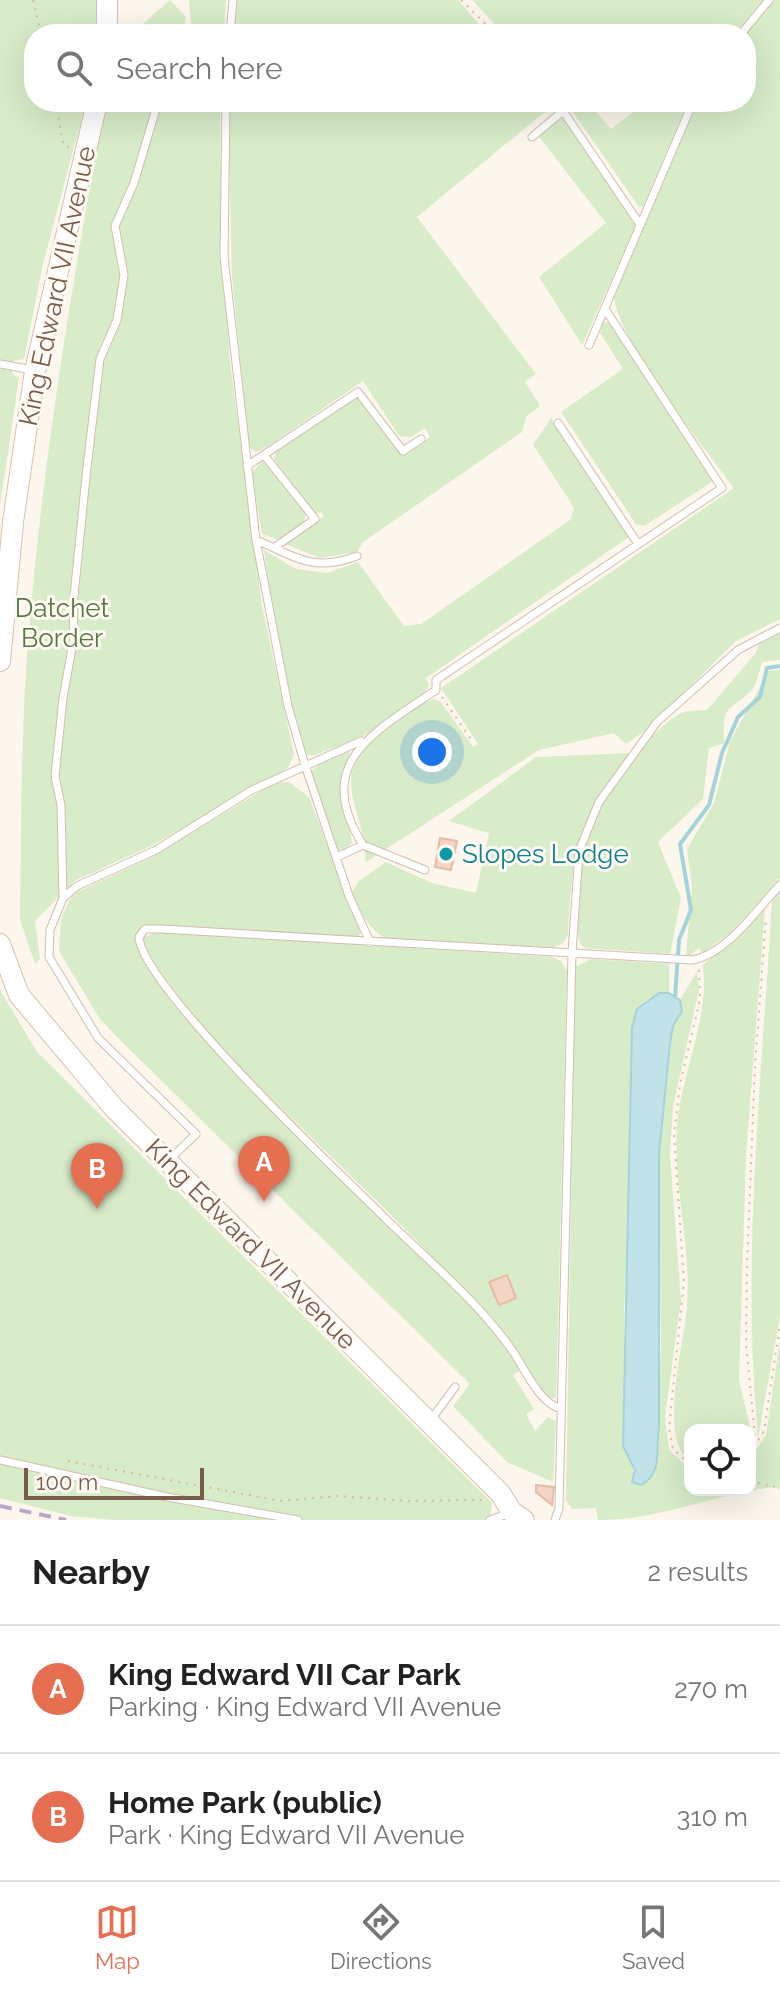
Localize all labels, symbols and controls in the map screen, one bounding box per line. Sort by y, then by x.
search box [24,24,756,112]
icon: search [52,46,96,90]
text: Search here [116,51,283,86]
street label: King Edward VII Avenue [13,143,101,429]
park label: Datchet Border [15,593,109,653]
your location [412,732,452,772]
place label: Slopes Lodge [462,839,629,869]
marker: Slopes Lodge [437,845,455,863]
street label: King Edward VII Avenue [139,1132,363,1356]
pin: A [238,1136,290,1202]
pin: B [71,1143,123,1209]
map controls [684,1424,756,1496]
button: locate [684,1424,756,1496]
scale bar [24,1464,204,1500]
text: 100 m [36,1469,98,1495]
text: Nearby [32,1552,150,1592]
text: 2 results [648,1557,748,1587]
text: King Edward VII Car Park [108,1657,461,1692]
text: A [49,1674,67,1704]
text: 270 m [674,1674,748,1704]
text: Parking · King Edward VII Avenue [108,1692,501,1722]
text: Home Park (public) [108,1785,382,1820]
text: B [49,1802,67,1832]
text: 310 m [677,1802,748,1832]
text: Park · King Edward VII Avenue [108,1820,464,1850]
tab: Map [95,1900,140,1974]
tab: Directions [330,1900,432,1974]
tab: Saved [622,1900,685,1974]

